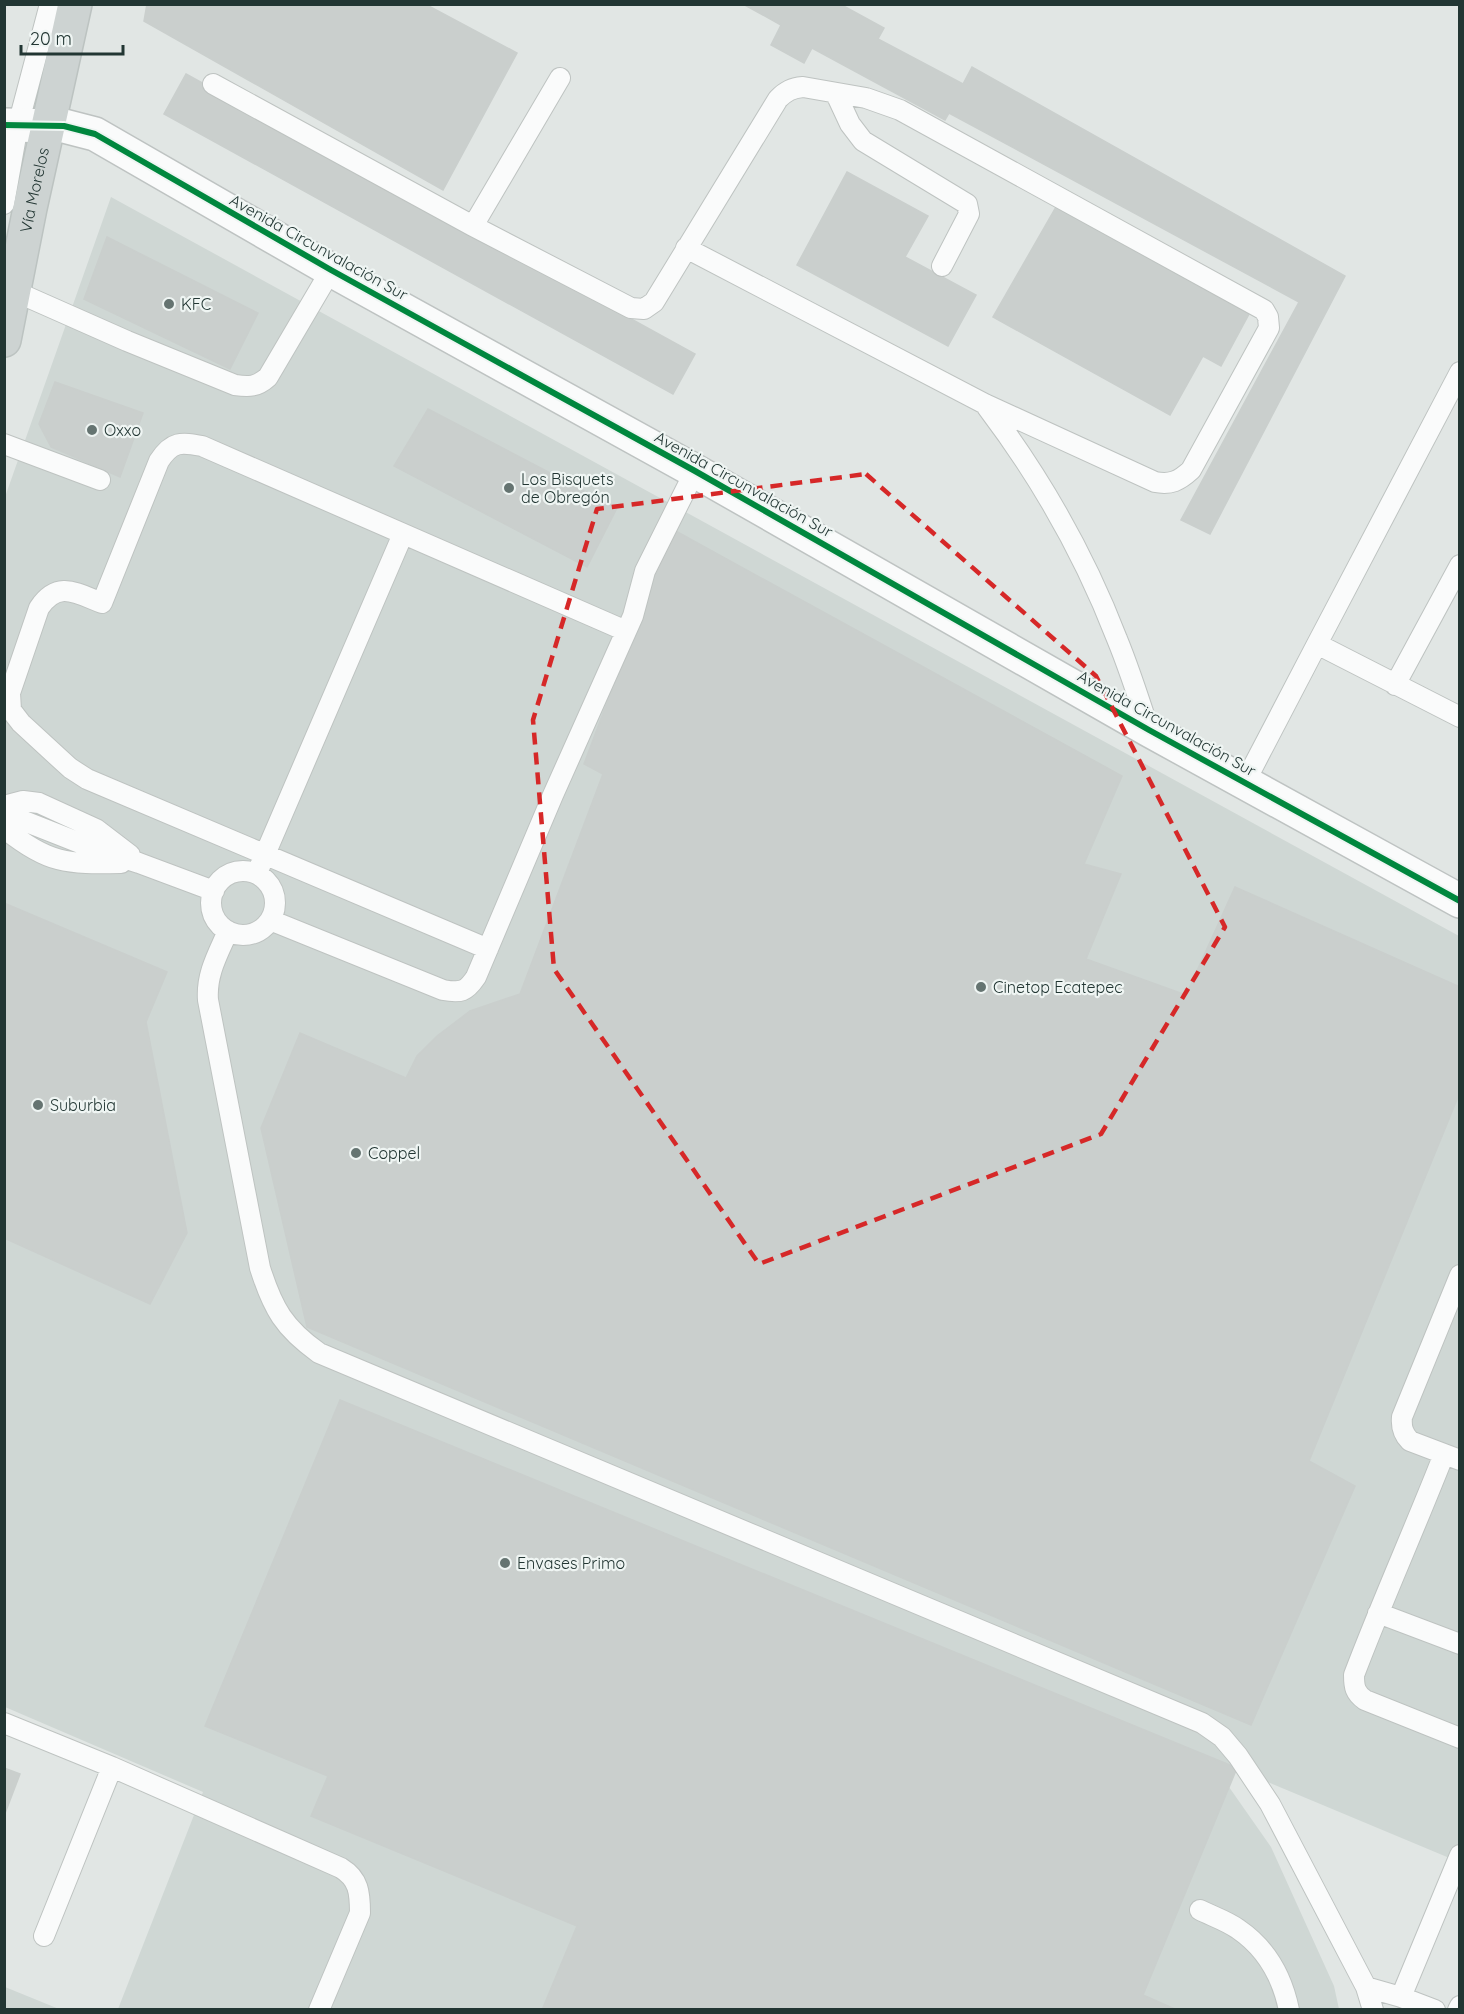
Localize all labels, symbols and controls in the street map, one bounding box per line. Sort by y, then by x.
scale bar [21,18,123,56]
text: 20 m [30,27,72,50]
street label: Vía Morelos [15,146,53,234]
street label: Avenida Circunvalación Sur [226,190,412,304]
place label: KFC [181,294,211,314]
marker: KFC [162,297,176,311]
place label: Oxxo [104,420,141,440]
marker: Oxxo [85,423,99,437]
street label: Avenida Circunvalación Sur [651,427,837,541]
place label: Los Bisquets de Obregón [521,469,613,507]
marker: Los Bisquets de Obregón [502,481,516,495]
street label: Avenida Circunvalación Sur [1074,666,1260,780]
place label: Cinetop Ecatepec [993,977,1123,997]
marker: Cinetop Ecatepec [974,980,988,994]
place label: Suburbia [50,1095,116,1115]
marker: Suburbia [31,1098,45,1112]
place label: Coppel [368,1143,420,1163]
marker: Coppel [349,1146,363,1160]
place label: Envases Primo [517,1553,625,1573]
marker: Envases Primo [498,1556,512,1570]

